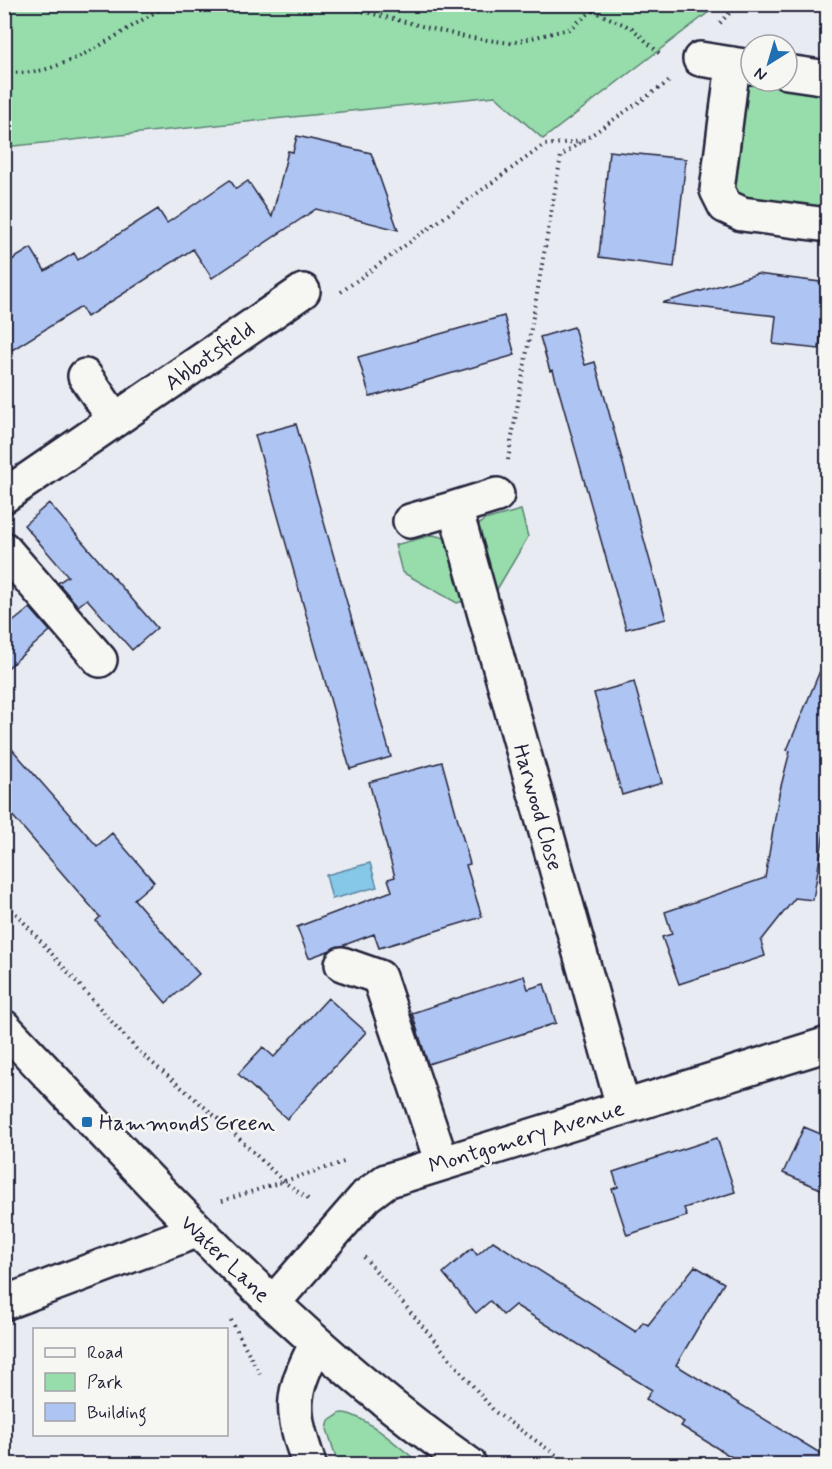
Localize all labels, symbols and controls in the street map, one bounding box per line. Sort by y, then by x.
north arrow [739,33,799,93]
text: N [750,62,771,85]
street label: Abbotsfield [160,316,261,398]
street label: Harwood Close [506,741,568,874]
street label: Montgomery Avenue [426,1095,628,1182]
place label: Hammonds Green [99,1110,275,1138]
marker: Hammonds Green [80,1115,94,1129]
street label: Water Lane [174,1210,276,1309]
legend [33,1328,228,1436]
text: Road [87,1341,123,1365]
text: Park [87,1371,123,1395]
text: Building [87,1401,147,1427]

